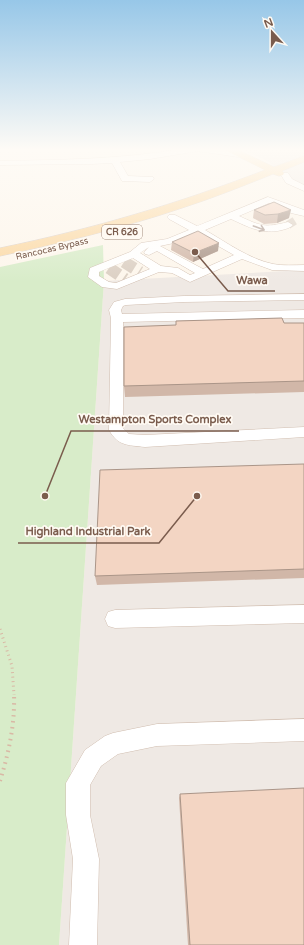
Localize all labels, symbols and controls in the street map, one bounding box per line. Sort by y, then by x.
north arrow [252,12,292,52]
text: N [262,15,275,31]
one-way arrow [253,224,265,232]
road number: CR 626 [102,225,142,239]
street label: Rancocas Bypass [15,235,89,263]
callout: Wawa [228,268,275,291]
text: Wawa [236,274,268,287]
callout: Westampton Sports Complex [71,408,239,431]
text: Westampton Sports Complex [79,413,231,427]
callout: Highland Industrial Park [18,520,159,543]
text: Highland Industrial Park [25,525,151,539]

